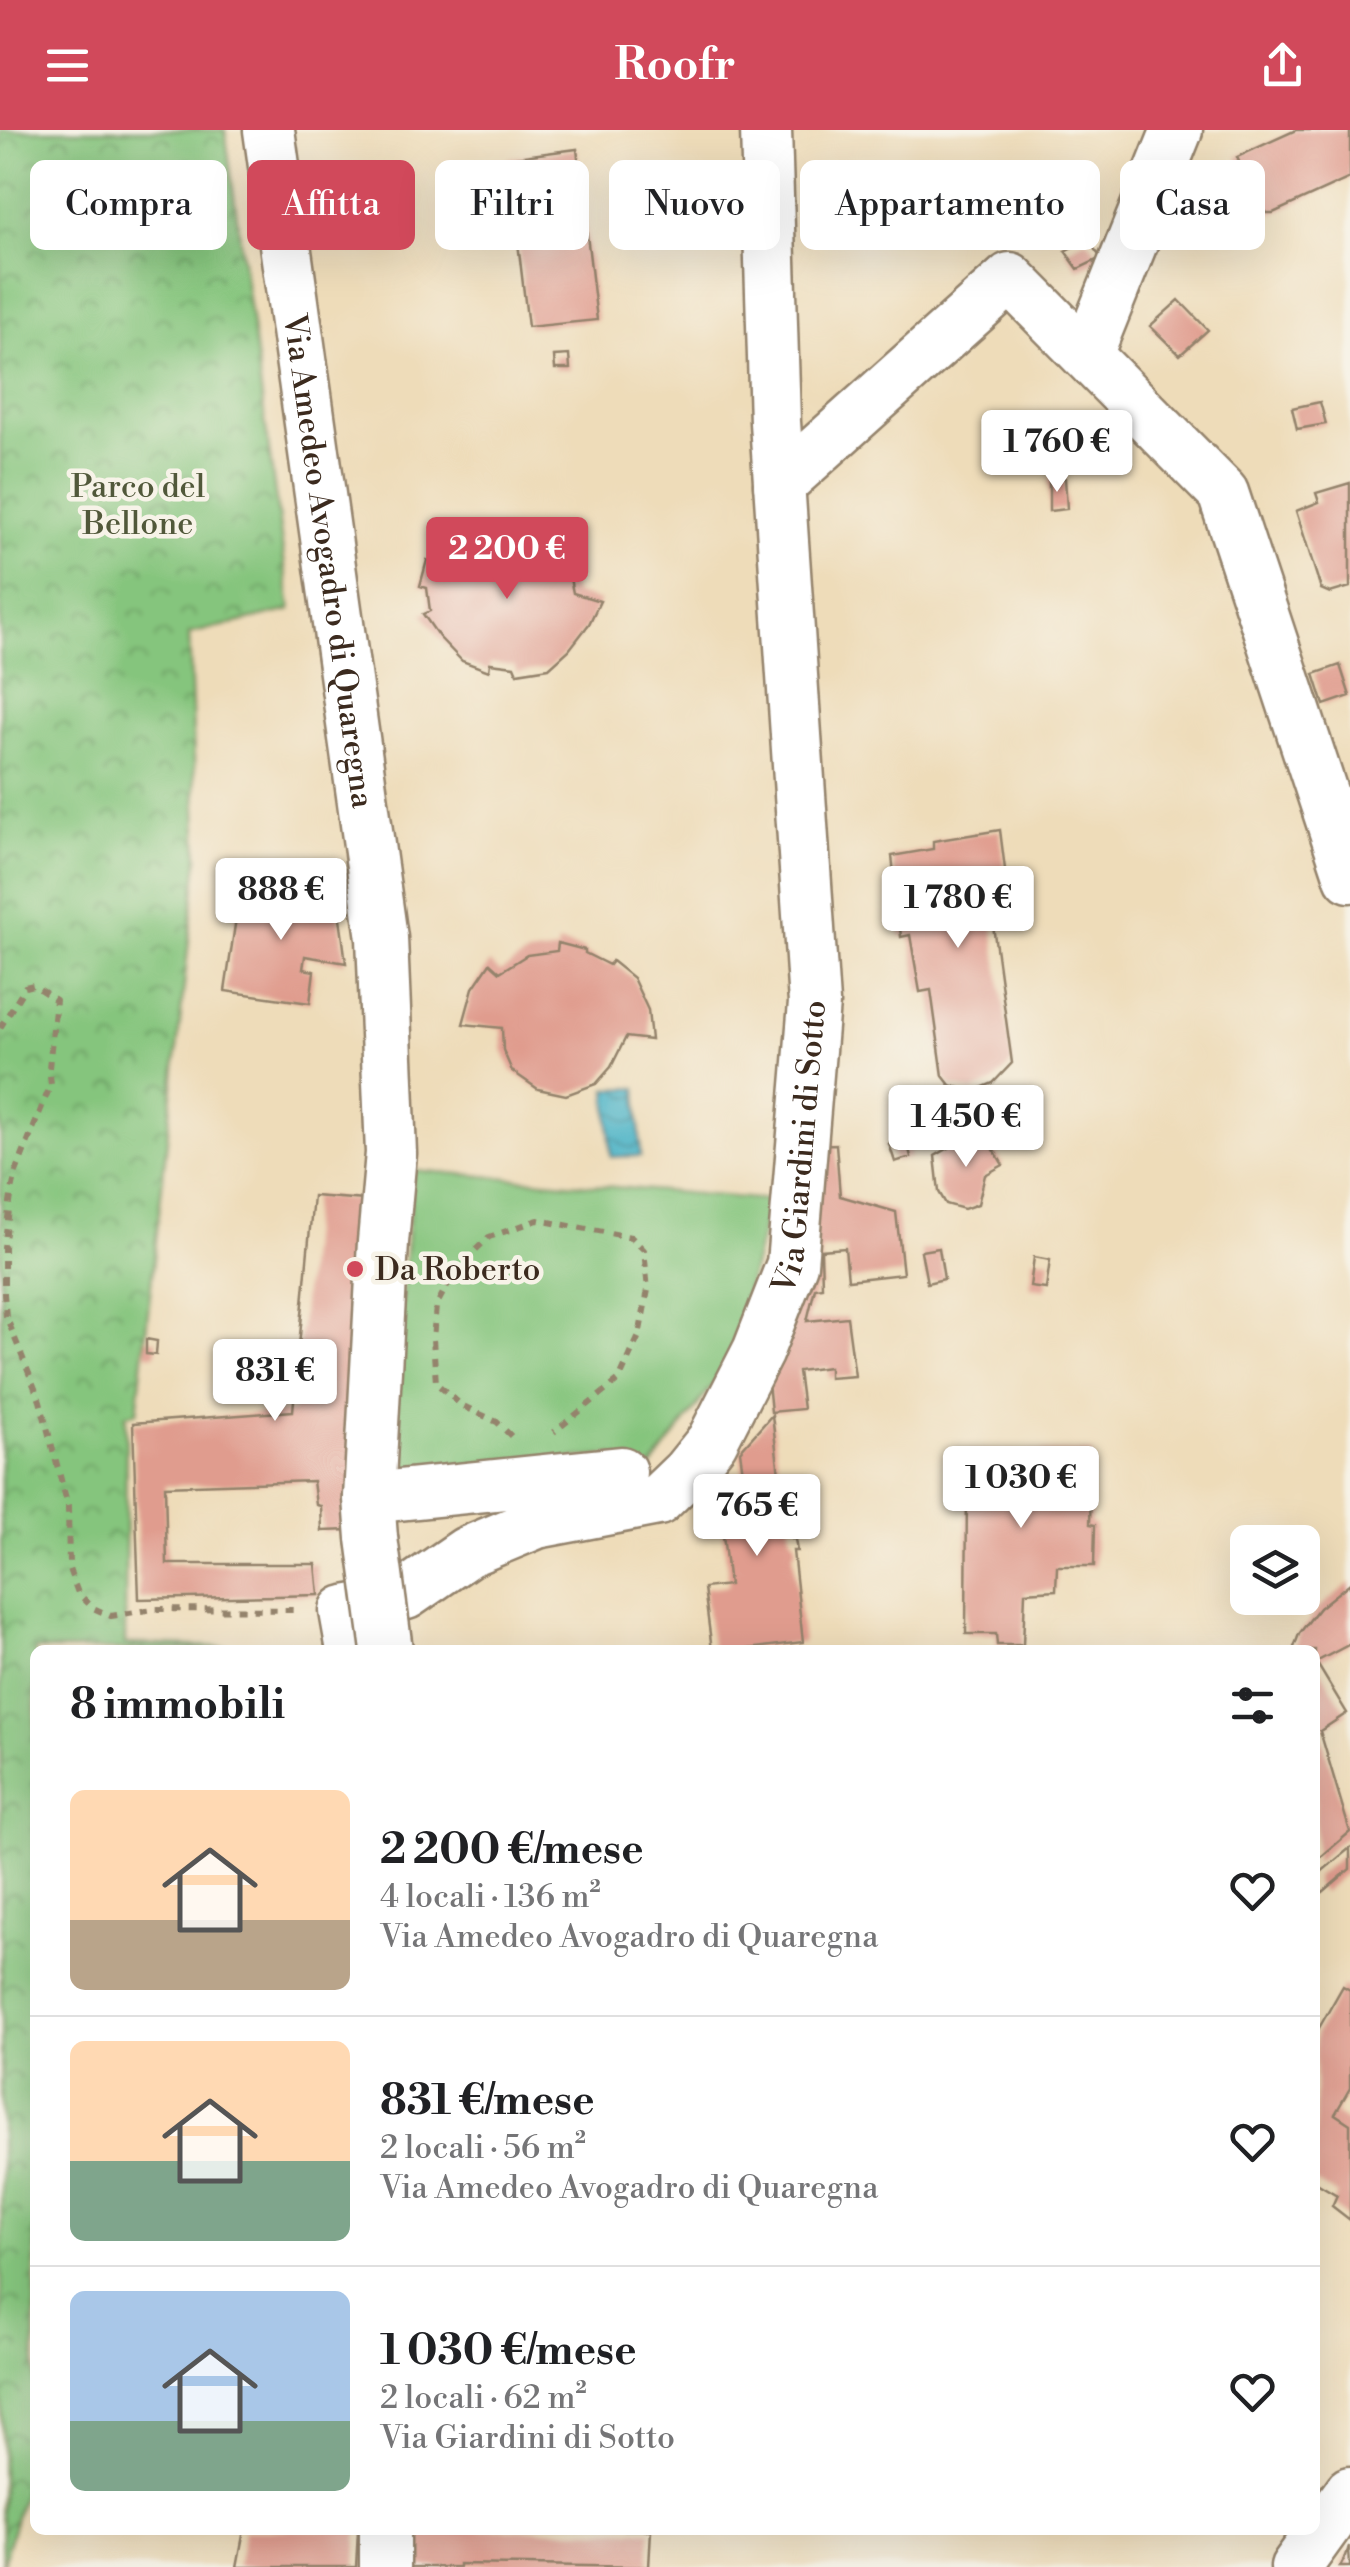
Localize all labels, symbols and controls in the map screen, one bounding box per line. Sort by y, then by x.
text: Roofr [614,37,736,94]
icon: menu [40,38,95,93]
icon: share [1255,38,1310,93]
chip: Compra [30,160,227,250]
chip: Affitta [247,160,415,250]
chip: Filtri [435,160,589,250]
chip: Nuovo [609,160,780,250]
chip: Appartamento [800,160,1100,250]
chip: Casa [1120,160,1265,250]
street label: Via Amedeo Avogadro di Quaregna [274,310,383,811]
pin: 1 760 € [965,410,1149,495]
text: 1 760 € [1003,422,1111,462]
park label: Parco del Bellone [71,467,206,544]
pin: 2 200 € [415,517,599,602]
text: 2 200 € [448,529,566,569]
pin: 888 € [211,858,351,943]
pin: 1 780 € [866,866,1050,951]
text: 888 € [237,870,325,910]
text: 1 780 € [904,878,1012,918]
street label: Via Giardini di Sotto [763,998,835,1301]
pin: 1 450 € [874,1085,1058,1170]
text: 1 450 € [911,1097,1021,1137]
place label: Da Roberto [375,1250,541,1290]
marker: Da Roberto [344,1258,366,1280]
pin: 831 € [205,1339,345,1424]
text: 831 € [235,1351,315,1391]
pin: 1 030 € [929,1446,1113,1531]
text: 1 030 € [965,1458,1077,1498]
pin: 765 € [687,1474,827,1559]
text: 765 € [715,1486,799,1526]
map controls [1230,1525,1320,1615]
button: layers [1230,1525,1320,1615]
icon: filters [1225,1678,1280,1733]
text: 8 immobili [70,1679,285,1732]
text: 2 200 €/mese [380,1824,644,1877]
icon: home [150,1830,270,1950]
icon: heart [1225,1863,1280,1918]
text: 4 locali · 136 m² [380,1877,601,1917]
text: Via Amedeo Avogadro di Quaregna [380,1917,878,1957]
text: 831 €/mese [380,2075,595,2128]
icon: home [150,2081,270,2201]
icon: heart [1225,2114,1280,2169]
text: 2 locali · 56 m² [380,2128,586,2168]
text: Via Amedeo Avogadro di Quaregna [380,2168,878,2208]
text: 1 030 €/mese [380,2325,637,2378]
icon: home [150,2331,270,2451]
icon: heart [1225,2364,1280,2419]
text: 2 locali · 62 m² [380,2378,587,2418]
text: Via Giardini di Sotto [380,2418,675,2458]

